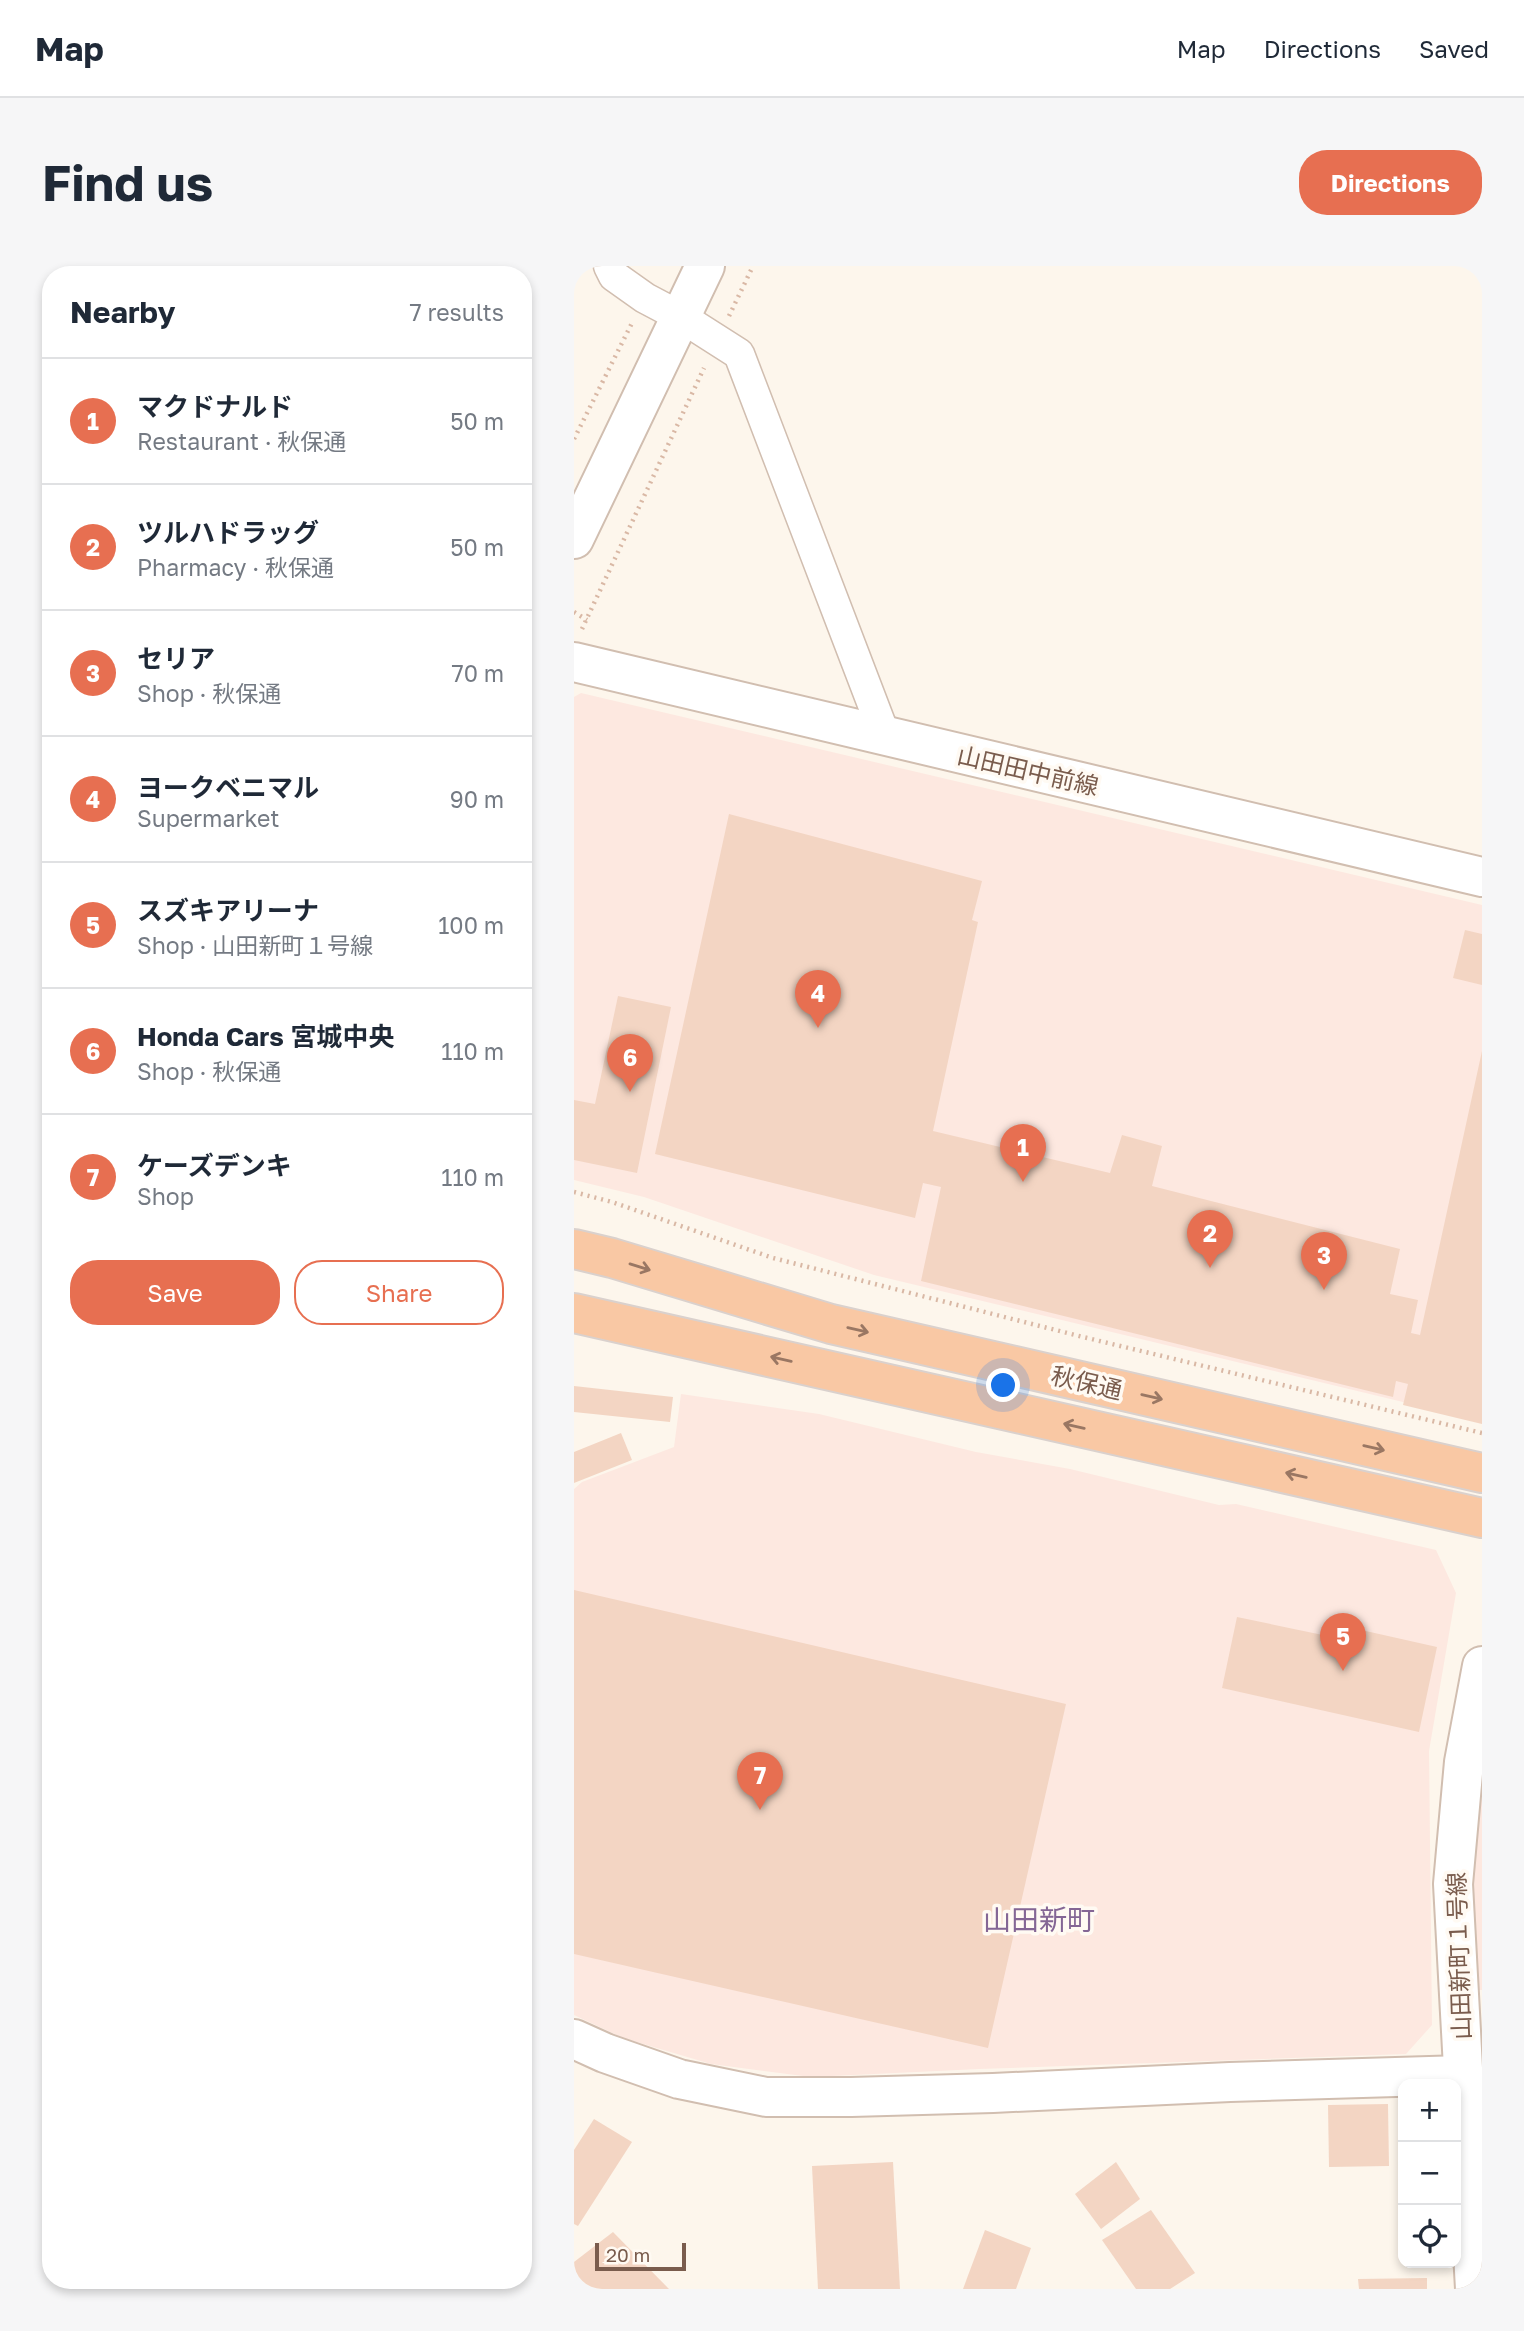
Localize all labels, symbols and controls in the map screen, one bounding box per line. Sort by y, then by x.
text: Map [35,29,104,68]
text: Map [1177,34,1226,63]
text: Directions [1264,34,1381,63]
text: Saved [1419,34,1489,63]
button: Directions [1299,150,1482,215]
text: Find us [42,153,213,212]
text: Nearby [70,294,175,330]
text: 7 results [410,298,504,326]
text: マクドナルド [137,391,293,422]
text: 1 [87,407,99,435]
text: 50 m [450,407,504,435]
text: Restaurant · 秋保通 [137,427,346,455]
text: ツルハドラッグ [137,517,319,548]
text: 2 [86,533,100,561]
text: 50 m [450,533,504,561]
text: Pharmacy · 秋保通 [137,553,334,581]
text: セリア [137,643,215,674]
text: 3 [86,659,100,687]
text: 70 m [451,659,504,687]
text: Shop · 秋保通 [137,679,281,707]
street label: 山田田中前線 [955,740,1101,800]
text: ヨークベニマル [137,772,319,803]
text: 4 [86,785,100,813]
text: 90 m [450,785,504,813]
text: Supermarket [137,804,280,832]
text: スズキアリーナ [137,895,319,926]
text: 5 [86,911,100,939]
text: 100 m [438,911,504,939]
text: Shop · 山田新町１号線 [137,931,373,959]
pin: 4 [795,970,841,1028]
text: Honda Cars 宮城中央 [137,1021,394,1052]
pin: 6 [607,1034,653,1092]
text: 6 [86,1037,100,1065]
text: 110 m [441,1037,504,1065]
text: Shop · 秋保通 [137,1057,281,1085]
pin: 1 [1000,1124,1046,1182]
text: ケーズデンキ [137,1150,292,1181]
text: 7 [87,1163,99,1191]
text: 110 m [441,1163,504,1191]
text: Shop [137,1182,194,1210]
pin: 2 [1187,1210,1233,1268]
pin: 3 [1301,1232,1347,1290]
button: Save [70,1260,280,1325]
button: Share [294,1260,504,1325]
one-way arrow [629,1261,651,1274]
one-way arrow [846,1324,869,1337]
one-way arrow [770,1352,792,1365]
street label: 秋保通 [1049,1360,1125,1404]
your location [986,1368,1020,1402]
one-way arrow [1140,1391,1163,1404]
one-way arrow [1063,1418,1086,1432]
one-way arrow [1362,1442,1385,1455]
one-way arrow [1285,1468,1308,1482]
pin: 5 [1320,1613,1366,1671]
pin: 7 [737,1752,783,1810]
street label: 山田新町１号線 [1441,1872,1475,2040]
district label: 山田新町 [983,1903,1095,1936]
map controls [1398,2079,1461,2268]
button: + [1398,2079,1461,2142]
button: − [1398,2142,1461,2205]
button: locate [1398,2205,1461,2268]
scale bar [595,2240,686,2272]
text: 20 m [606,2243,650,2266]

